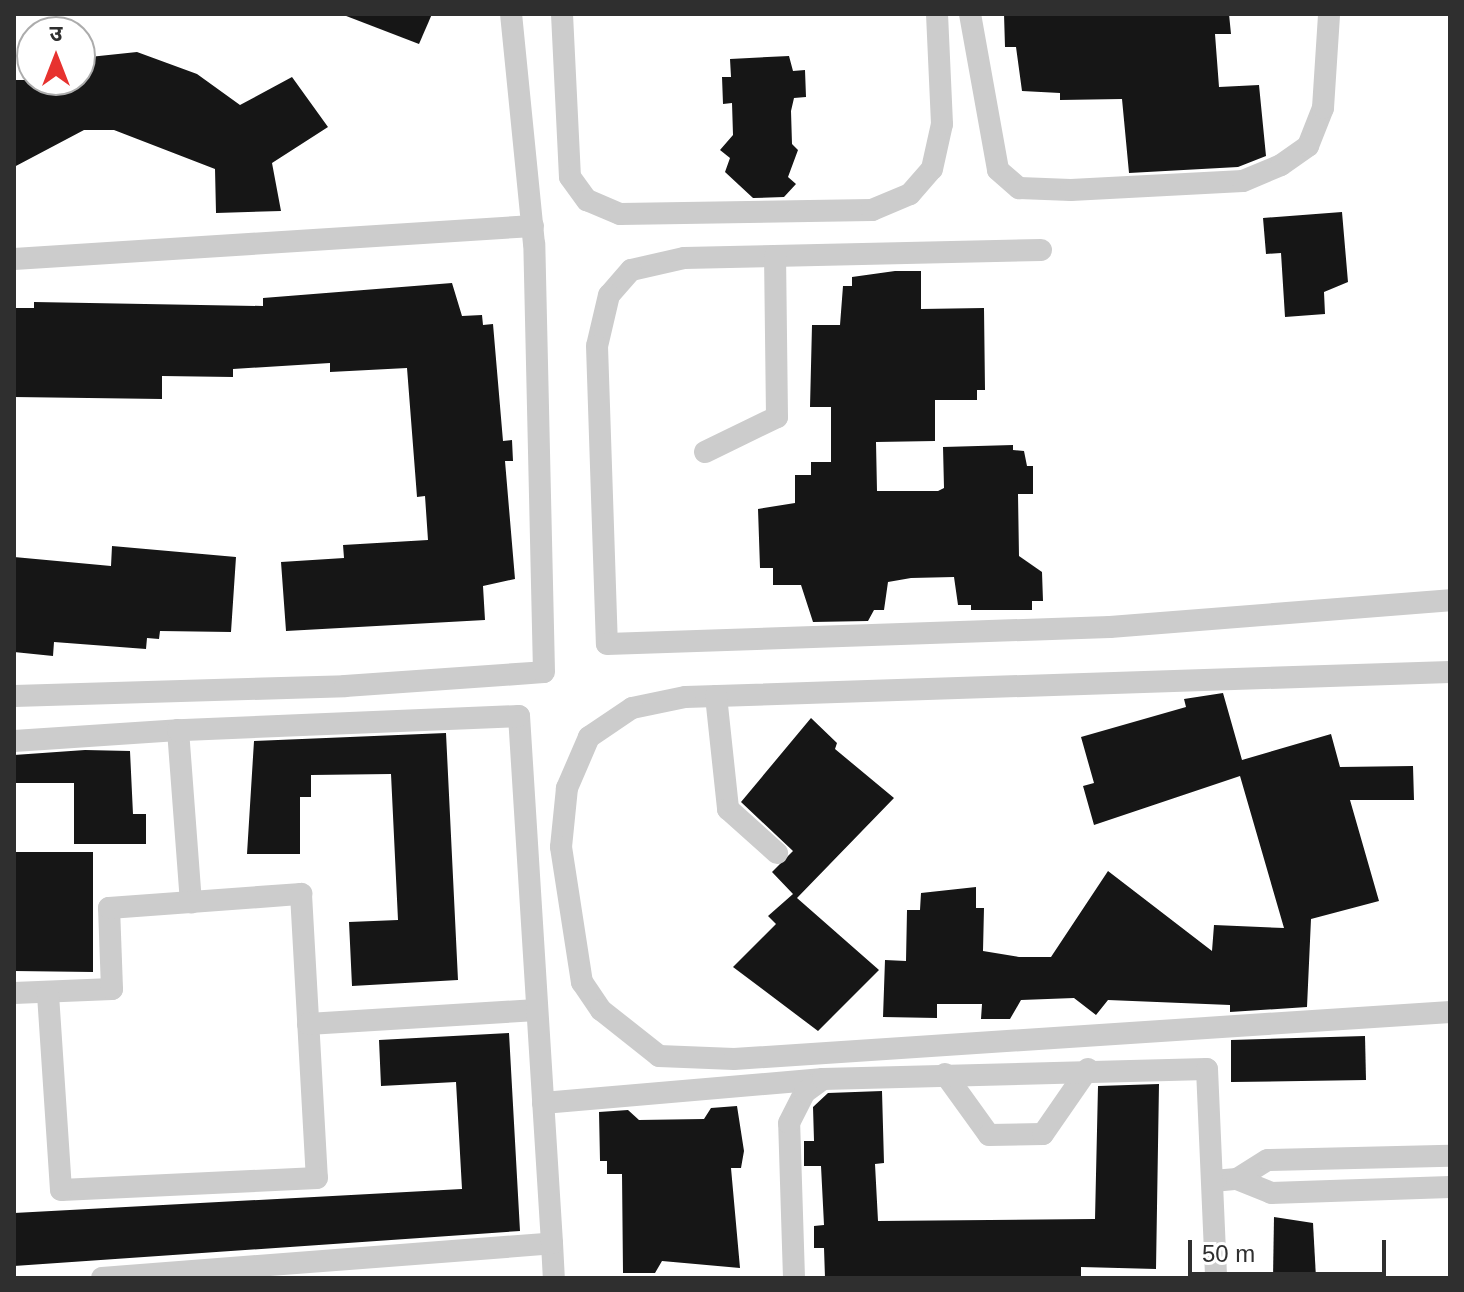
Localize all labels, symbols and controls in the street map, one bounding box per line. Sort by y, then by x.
north arrow [16,16,96,96]
text: उ [50,21,62,46]
scale bar [1192,1224,1390,1274]
text: 50 m [1202,1240,1255,1267]

